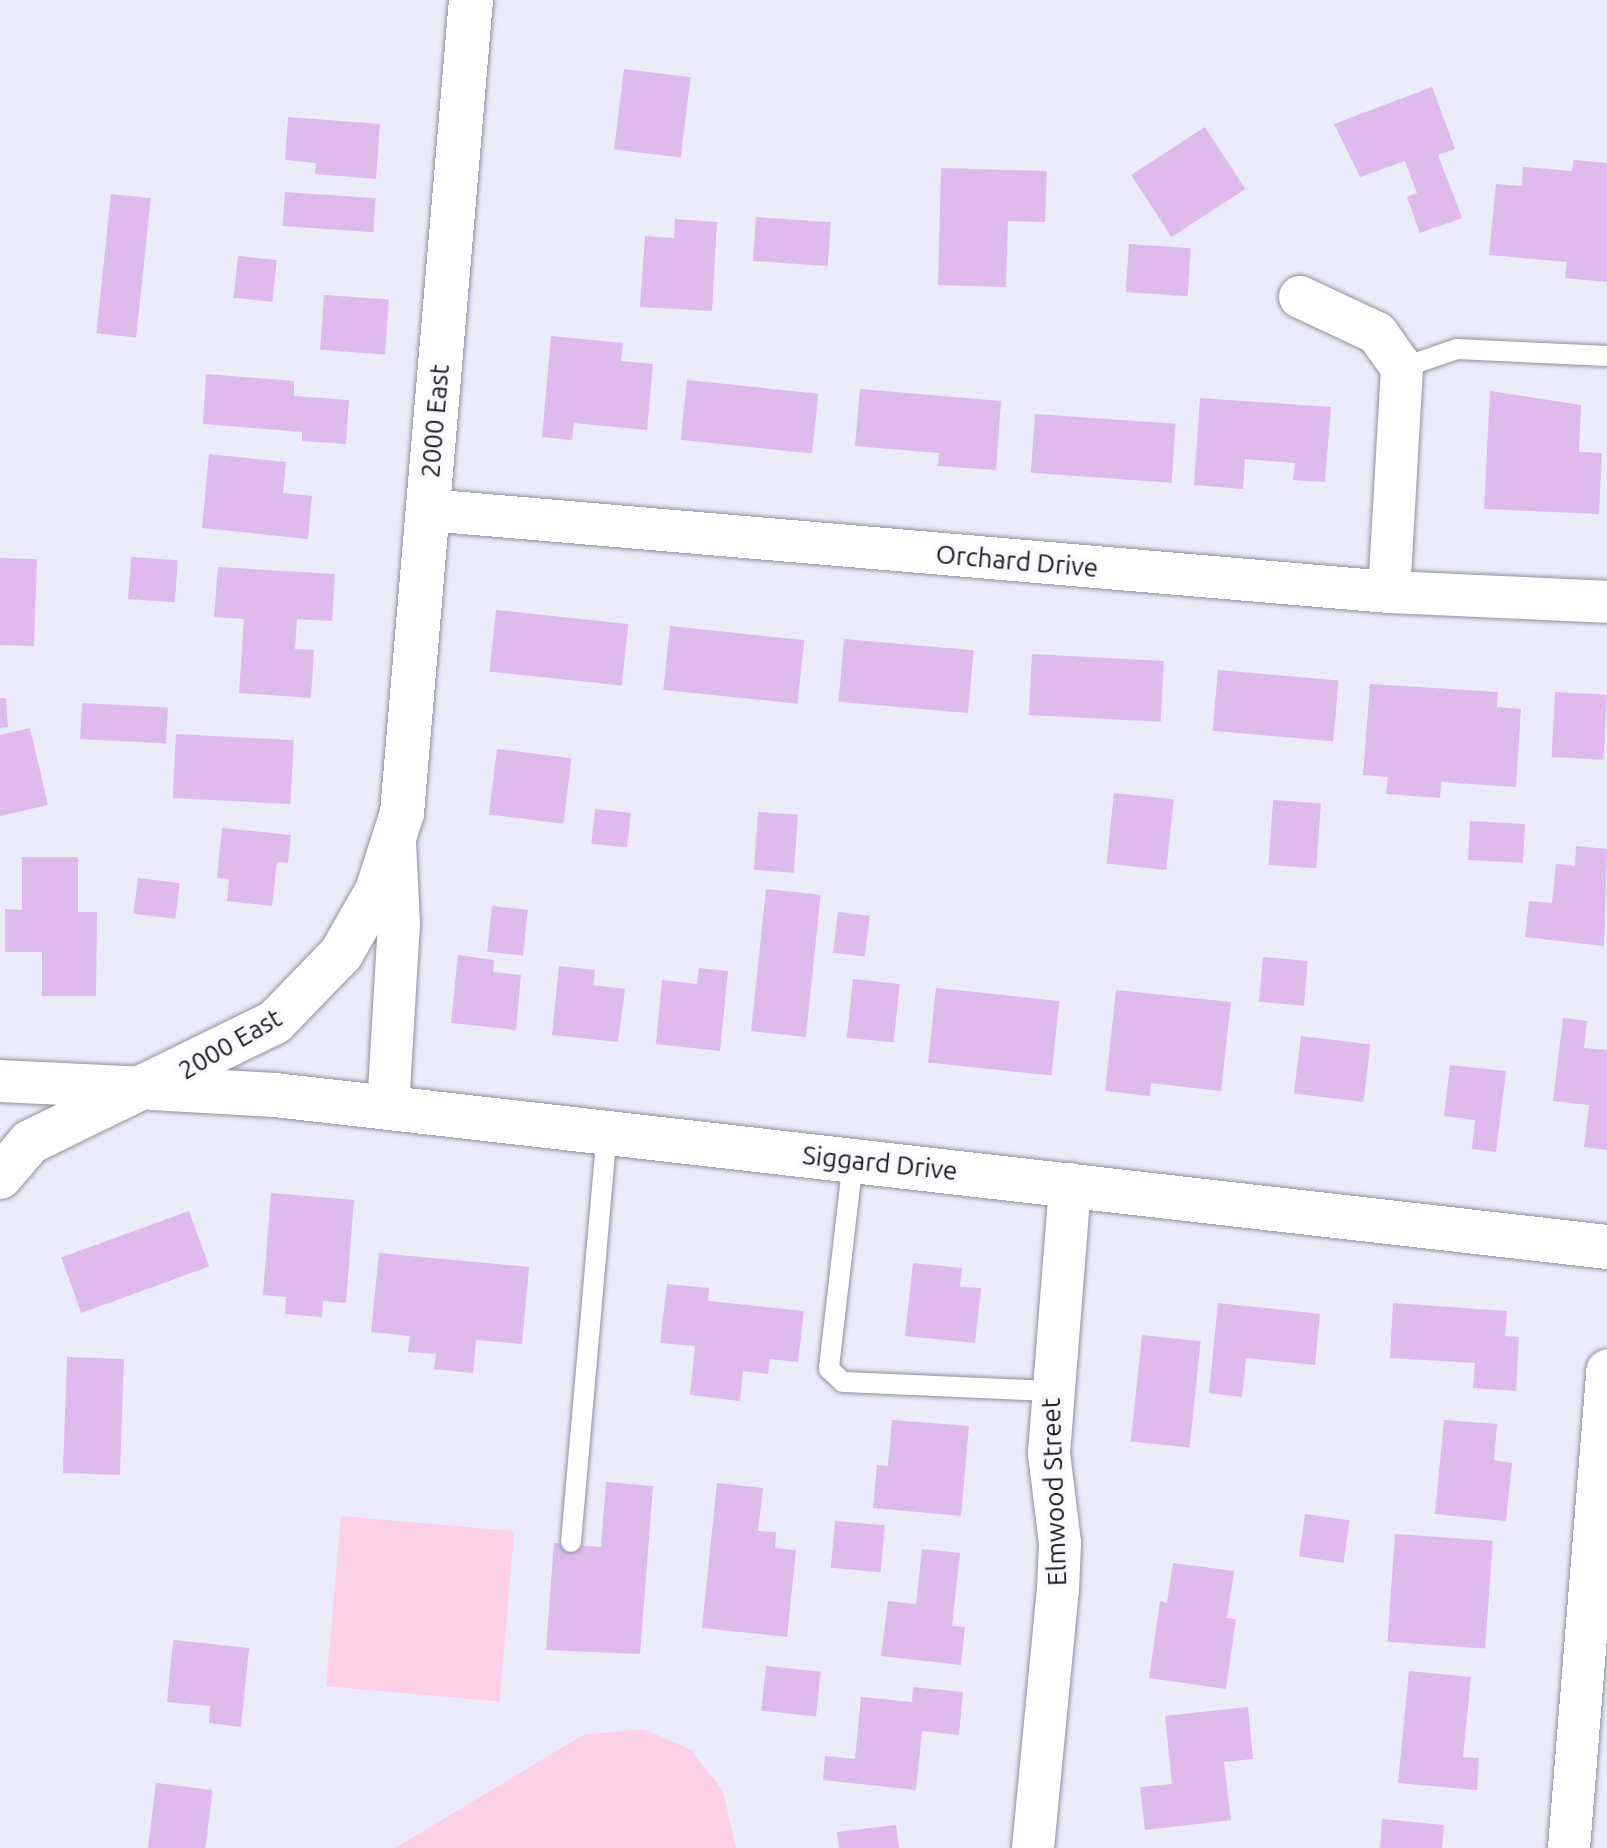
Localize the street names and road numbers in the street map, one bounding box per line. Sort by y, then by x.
street label: 2000 East [414,363,456,479]
street label: Orchard Drive [935,538,1099,584]
street label: 2000 East [173,1002,287,1086]
street label: Siggard Drive [801,1139,959,1187]
street label: Elmwood Street [1035,1397,1073,1587]

